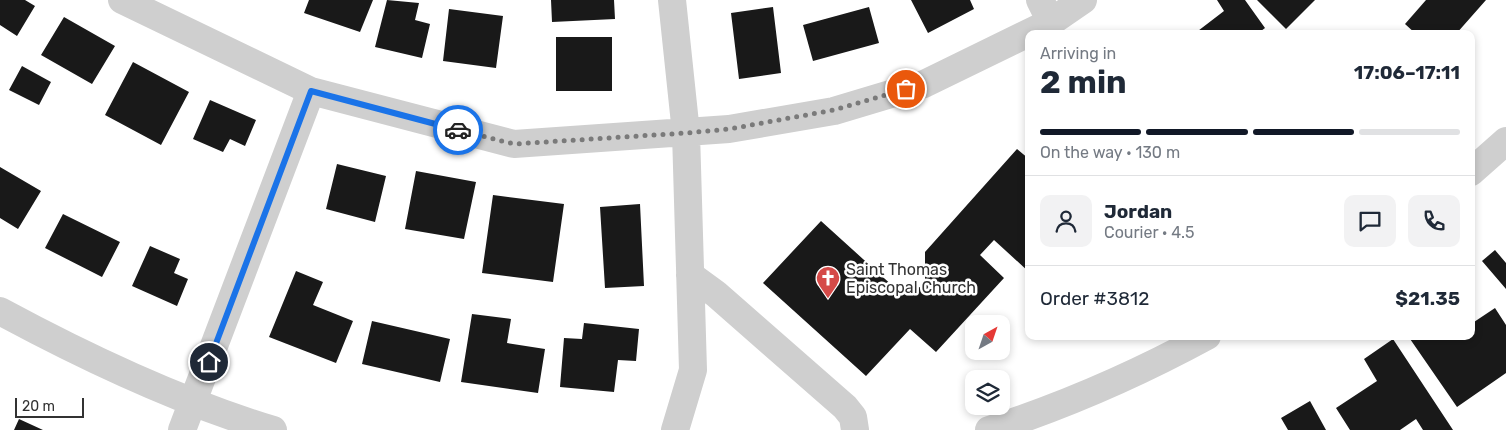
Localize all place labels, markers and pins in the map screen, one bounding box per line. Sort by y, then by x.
pin [885,68,927,110]
place label: Saint Thomas Episcopal Church [846,260,976,297]
church icon: Saint Thomas Episcopal Church [815,265,841,299]
pin [188,341,230,383]

